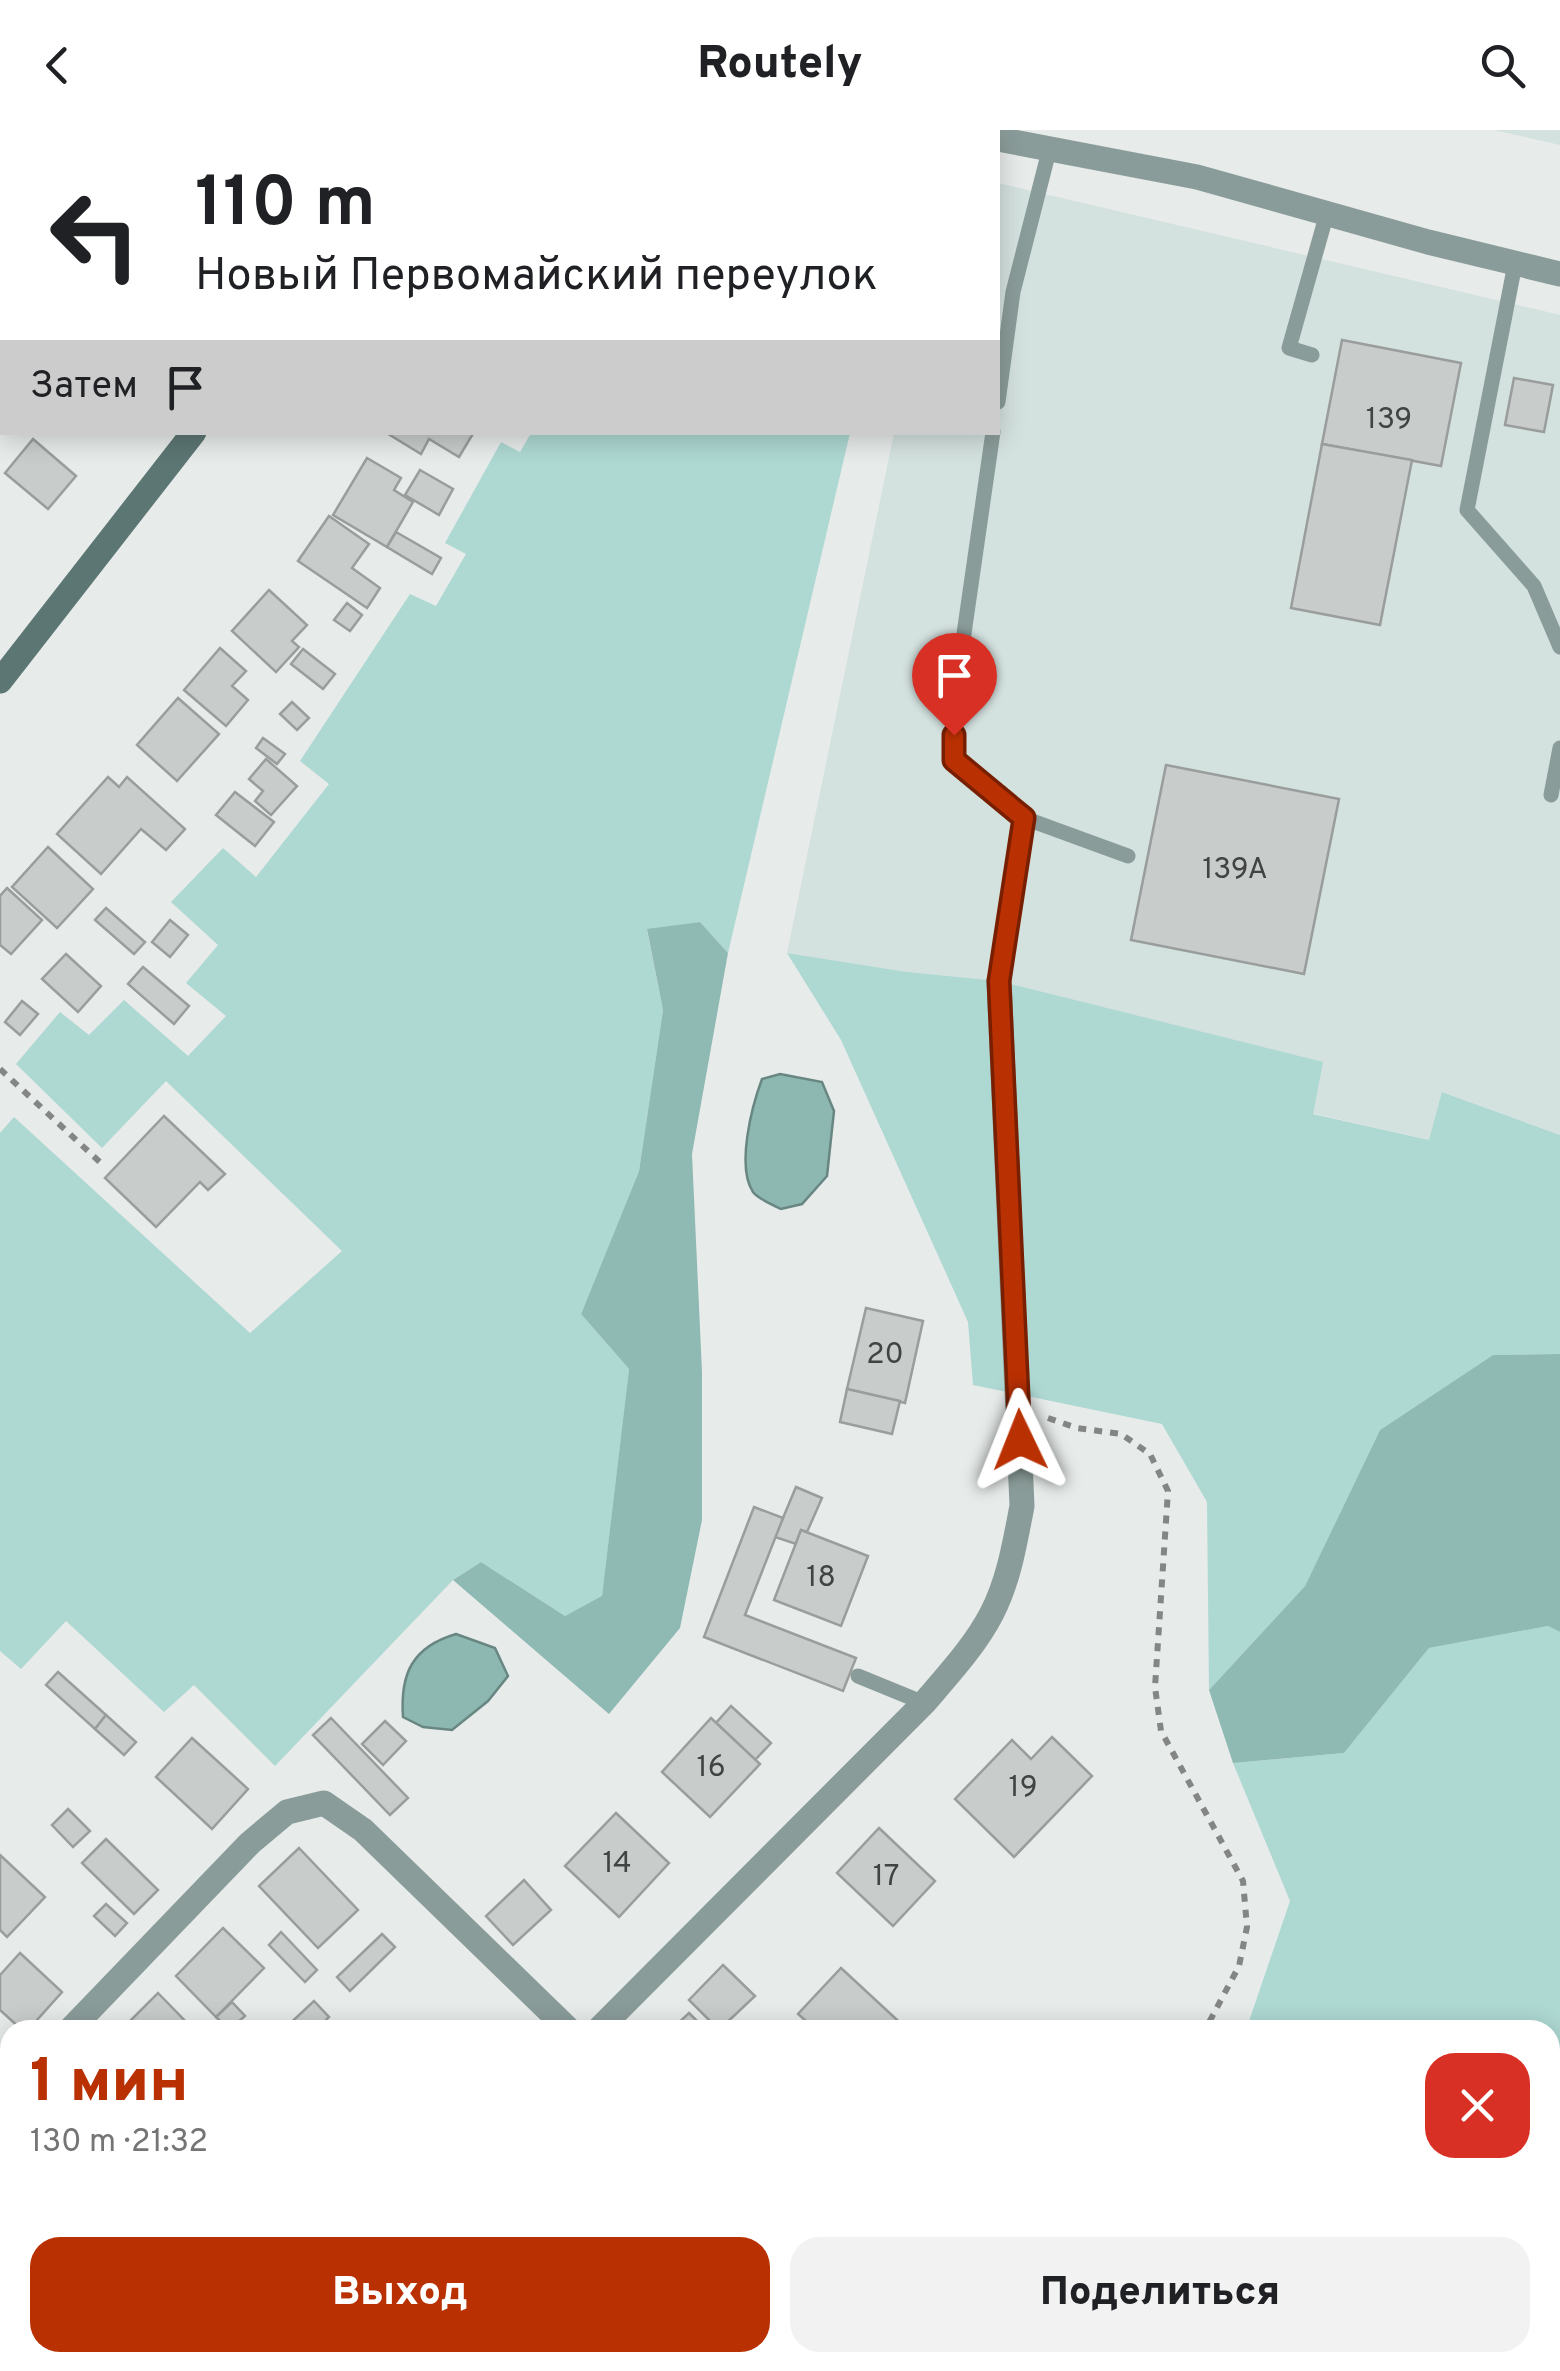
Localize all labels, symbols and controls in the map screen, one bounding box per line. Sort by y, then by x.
text: Routely [697,37,863,94]
icon: back [30,38,85,93]
icon: search [1475,38,1530,93]
text: 110 m [195,162,376,251]
icon: left [30,170,160,300]
text: Новый Первомайский переулок [195,249,878,306]
icon: arrive [158,360,213,415]
text: Затем [30,363,138,412]
house number: 139 [1366,402,1412,439]
pin [912,633,997,736]
icon: arrive [927,648,982,703]
house number: 139А [1202,852,1268,889]
house number: 20 [866,1337,904,1374]
position arrow [968,1388,1072,1492]
house number: 18 [806,1560,836,1597]
house number: 16 [696,1750,726,1787]
house number: 19 [1008,1770,1038,1807]
house number: 14 [602,1846,632,1883]
house number: 17 [873,1859,899,1896]
text: 1 мин [30,2047,188,2123]
button: close [1425,2053,1530,2158]
text: 130 m · 21:32 [30,2123,208,2163]
button: Выход [30,2237,770,2352]
button: Поделиться [790,2237,1530,2352]

